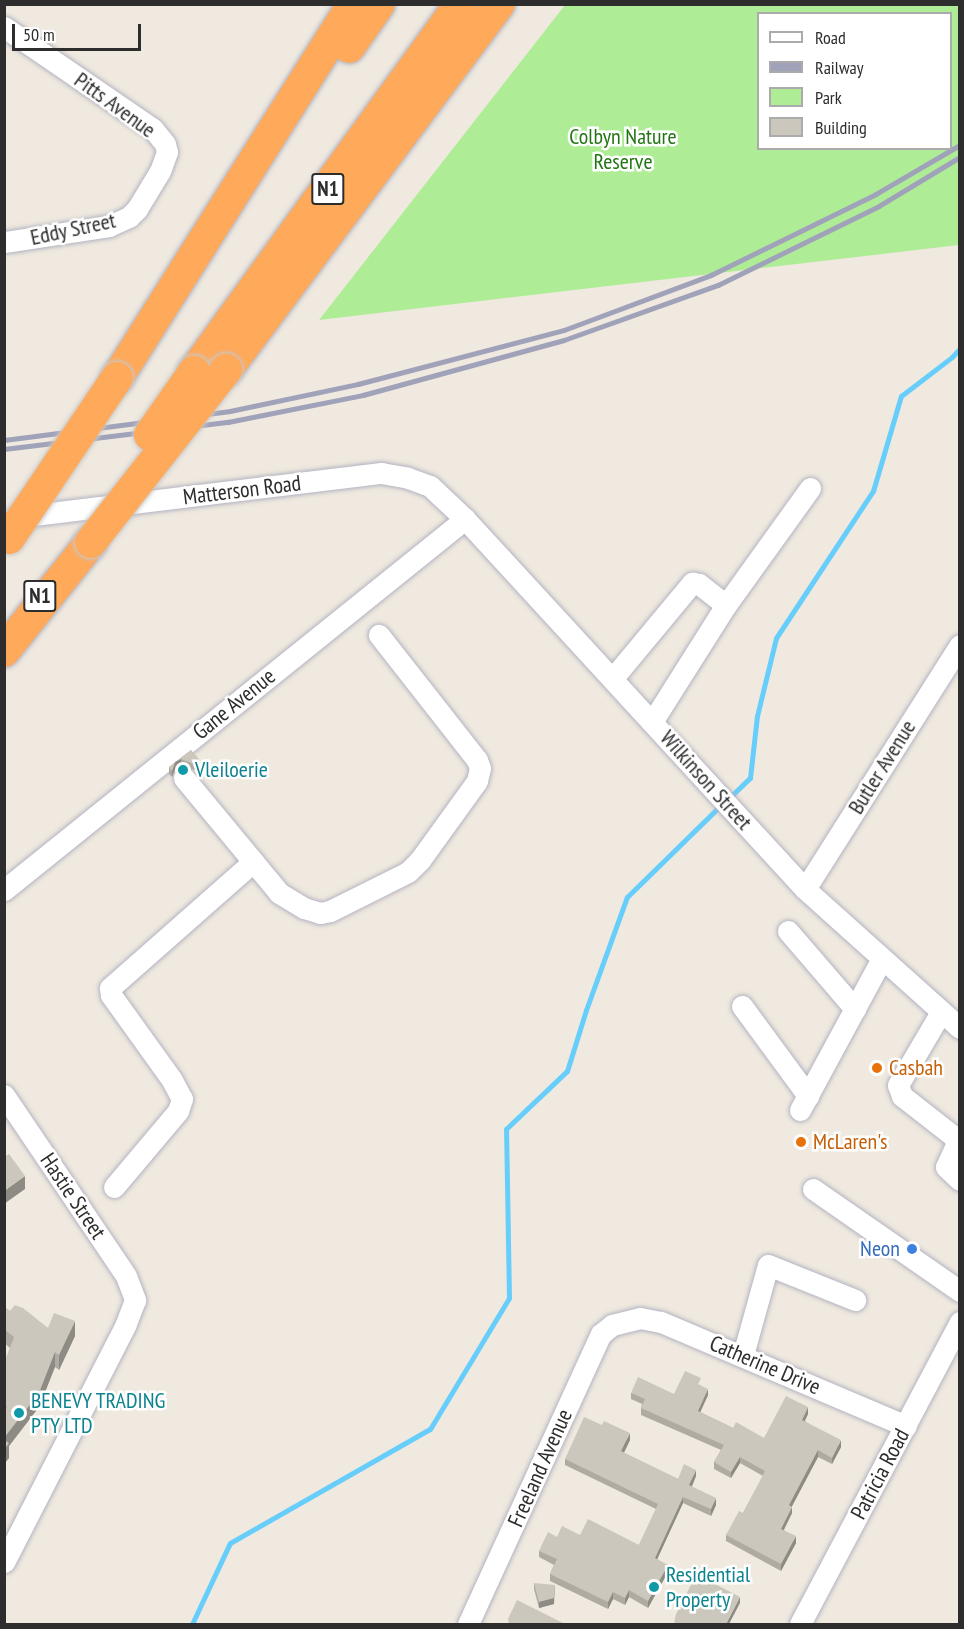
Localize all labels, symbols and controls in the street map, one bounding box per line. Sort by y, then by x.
scale bar [15,12,144,50]
legend [757,12,952,150]
text: 50 m [23,23,55,46]
text: Road [815,26,846,49]
text: Railway [815,56,864,79]
street label: Pitts Avenue [69,67,161,143]
text: Park [815,86,842,109]
text: Building [815,116,867,139]
park label: Colbyn Nature Reserve [569,123,677,174]
road number: N1 [310,171,346,207]
street label: Eddy Street [28,207,118,251]
street label: Matterson Road [182,470,302,510]
road number: N1 [22,578,58,614]
street label: Gane Avenue [187,663,281,745]
street label: Butler Avenue [843,715,921,819]
street label: Wilkinson Street [655,725,757,835]
place label: Vleiloerie [195,757,268,783]
marker: Vleiloerie [176,763,190,777]
place label: Casbah [889,1055,943,1081]
marker: Casbah [870,1061,884,1075]
place label: McLaren's [813,1129,888,1155]
marker: McLaren's [794,1135,808,1149]
street label: Hastie Street [35,1148,111,1244]
place label: Neon [860,1236,900,1262]
marker: Neon [905,1242,919,1256]
street label: Catherine Drive [706,1330,824,1400]
place label: BENEVY TRADING PTY LTD [31,1387,166,1438]
street label: Freeland Avenue [502,1405,578,1531]
marker: BENEVY TRADING PTY LTD [12,1406,26,1420]
street label: Patricia Road [845,1424,915,1524]
place label: Residential Property [666,1561,750,1612]
marker: Residential Property [647,1580,661,1594]

